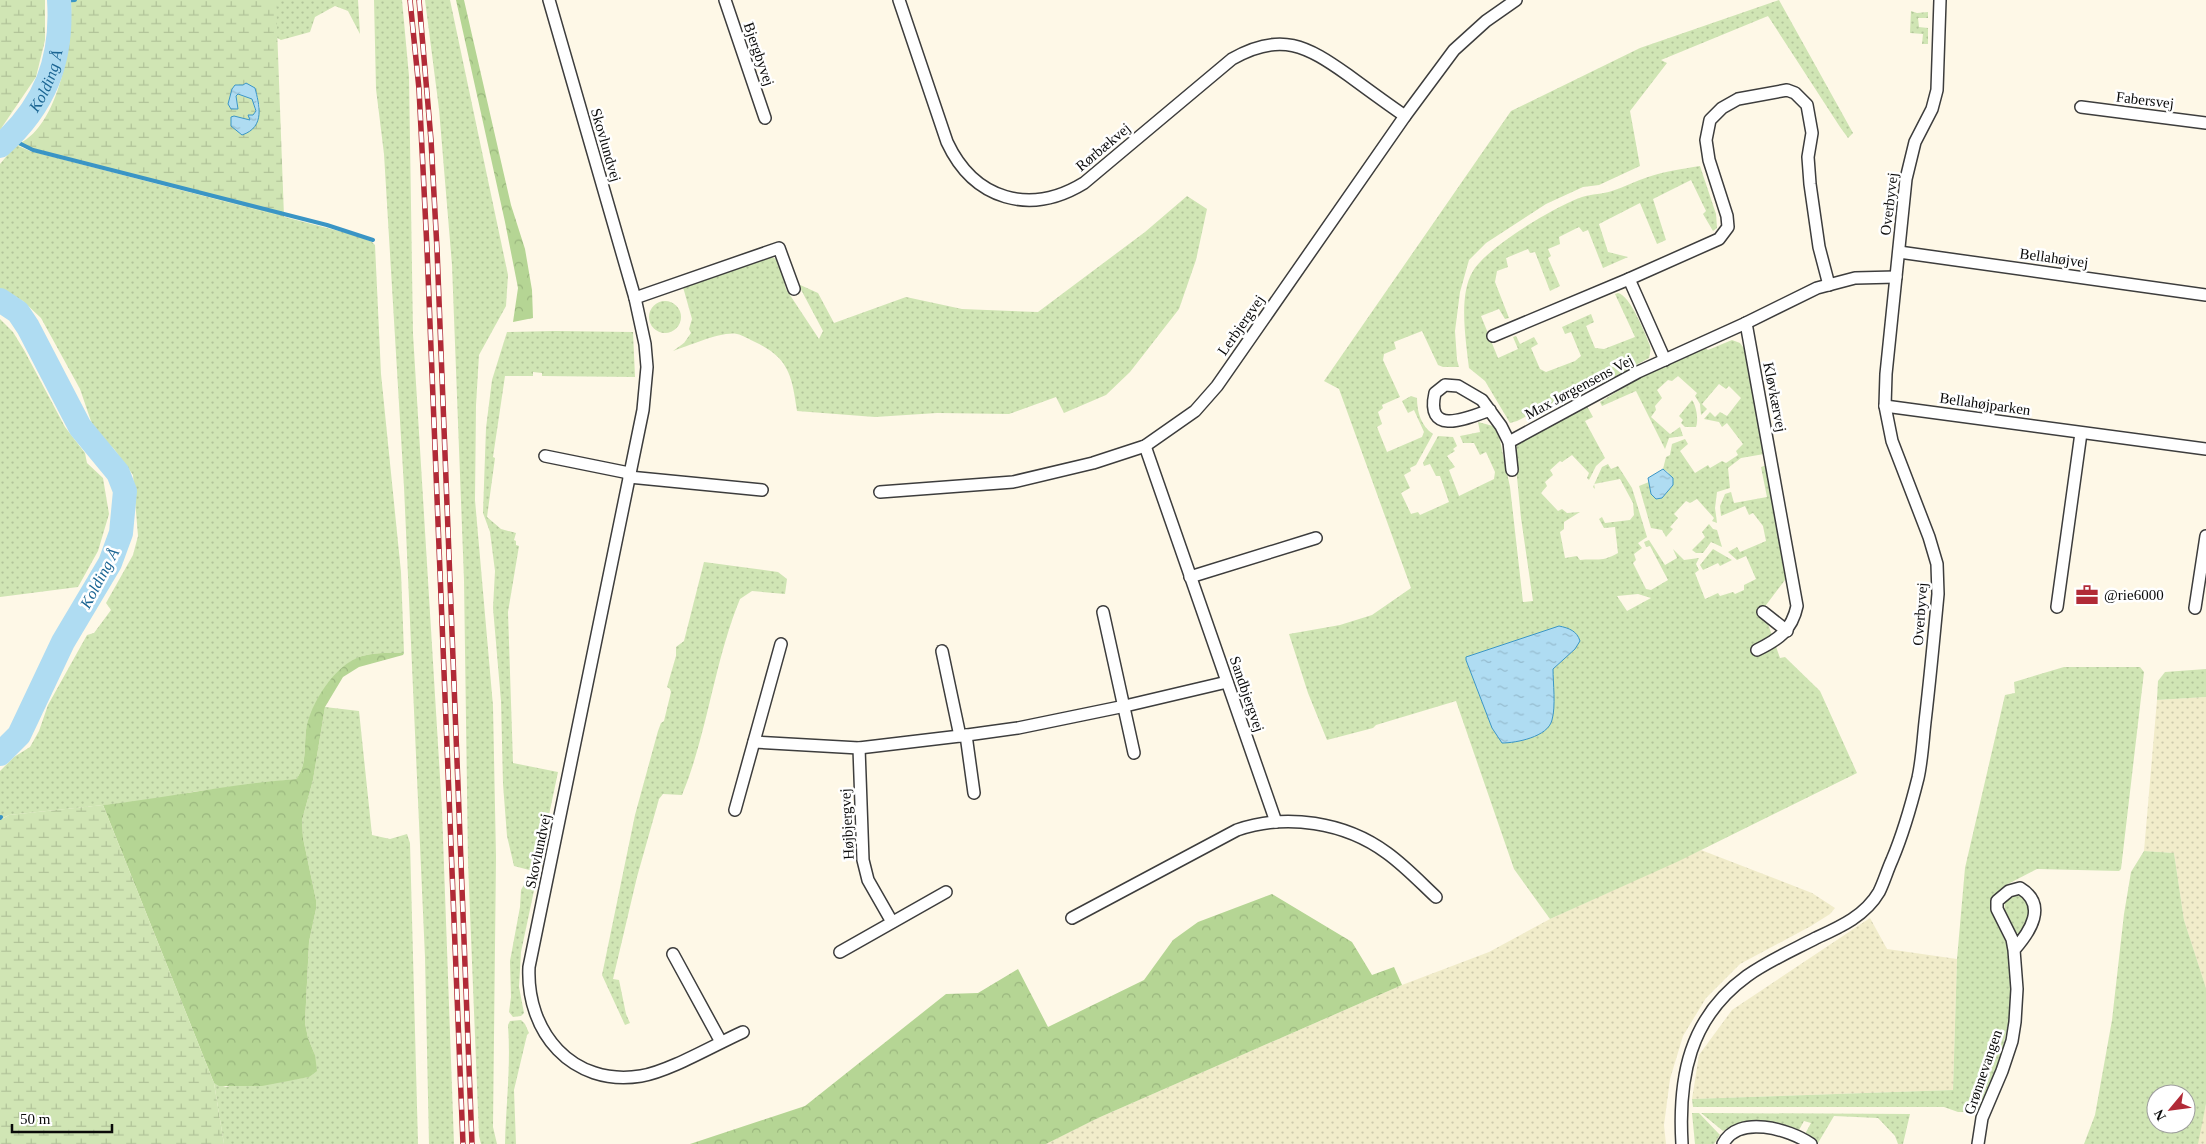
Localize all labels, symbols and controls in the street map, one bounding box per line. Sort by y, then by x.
street label: Bjergbyvej [741,20,777,88]
water label: Kolding Å [25,48,66,116]
street label: Fabersvej [2115,89,2175,111]
street label: Skovlundvej [588,106,624,184]
street label: Rørbækvej [1073,120,1133,174]
street label: Overbyvej [1877,172,1901,236]
street label: Bellahøjvej [2019,245,2089,271]
street label: Lerbjergvej [1214,292,1268,358]
street label: Max Jørgensens Vej [1522,352,1636,422]
street label: Kløvkærvej [1760,361,1790,433]
street label: Bellahøjparken [1939,390,2032,418]
water label: Kolding Å [76,545,123,612]
street label: Overbyvej [1910,582,1930,646]
office icon: @rie6000 [2074,582,2100,608]
place label: @rie6000 [2104,587,2164,603]
street label: Sandbjergvej [1227,654,1267,734]
street label: Højbjergvej [837,788,857,860]
street label: Skovlundvej [522,812,554,890]
street label: Grønnevangen [1961,1027,2005,1116]
north arrow [2146,1084,2196,1134]
scale bar [12,1102,112,1134]
text: N [2151,1107,2169,1123]
text: 50 m [20,1111,51,1127]

